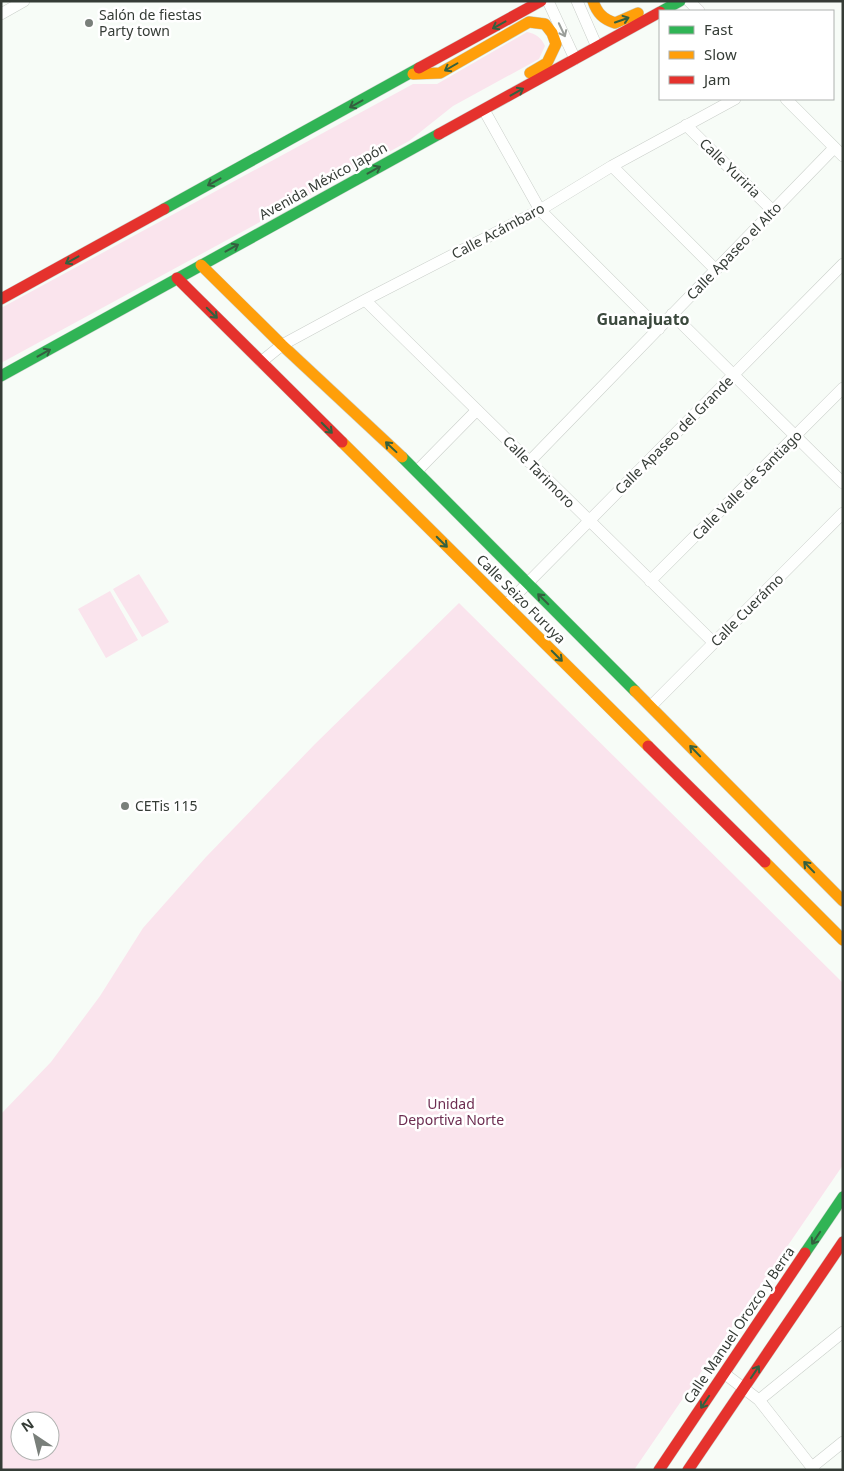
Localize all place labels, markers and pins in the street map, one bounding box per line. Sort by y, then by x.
place label: Salón de fiestas Party town [99,5,202,40]
marker: Salón de fiestas Party town [83,17,95,29]
place label: CETis 115 [135,796,197,815]
marker: CETis 115 [119,800,131,812]

